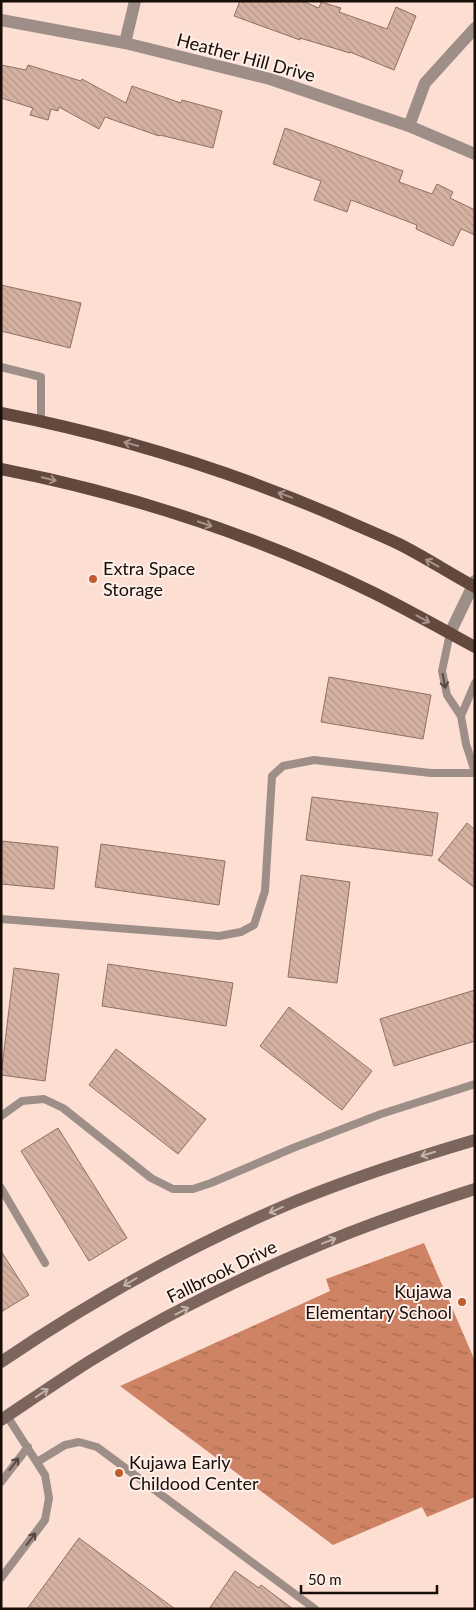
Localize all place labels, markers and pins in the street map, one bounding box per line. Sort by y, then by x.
place label: Extra Space Storage [103,557,195,600]
marker: Extra Space Storage [87,573,99,585]
place label: Kujawa Elementary School [305,1280,452,1323]
marker: Kujawa Elementary School [456,1296,468,1308]
place label: Kujawa Early Childood Center [129,1451,259,1494]
marker: Kujawa Early Childood Center [113,1467,125,1479]

